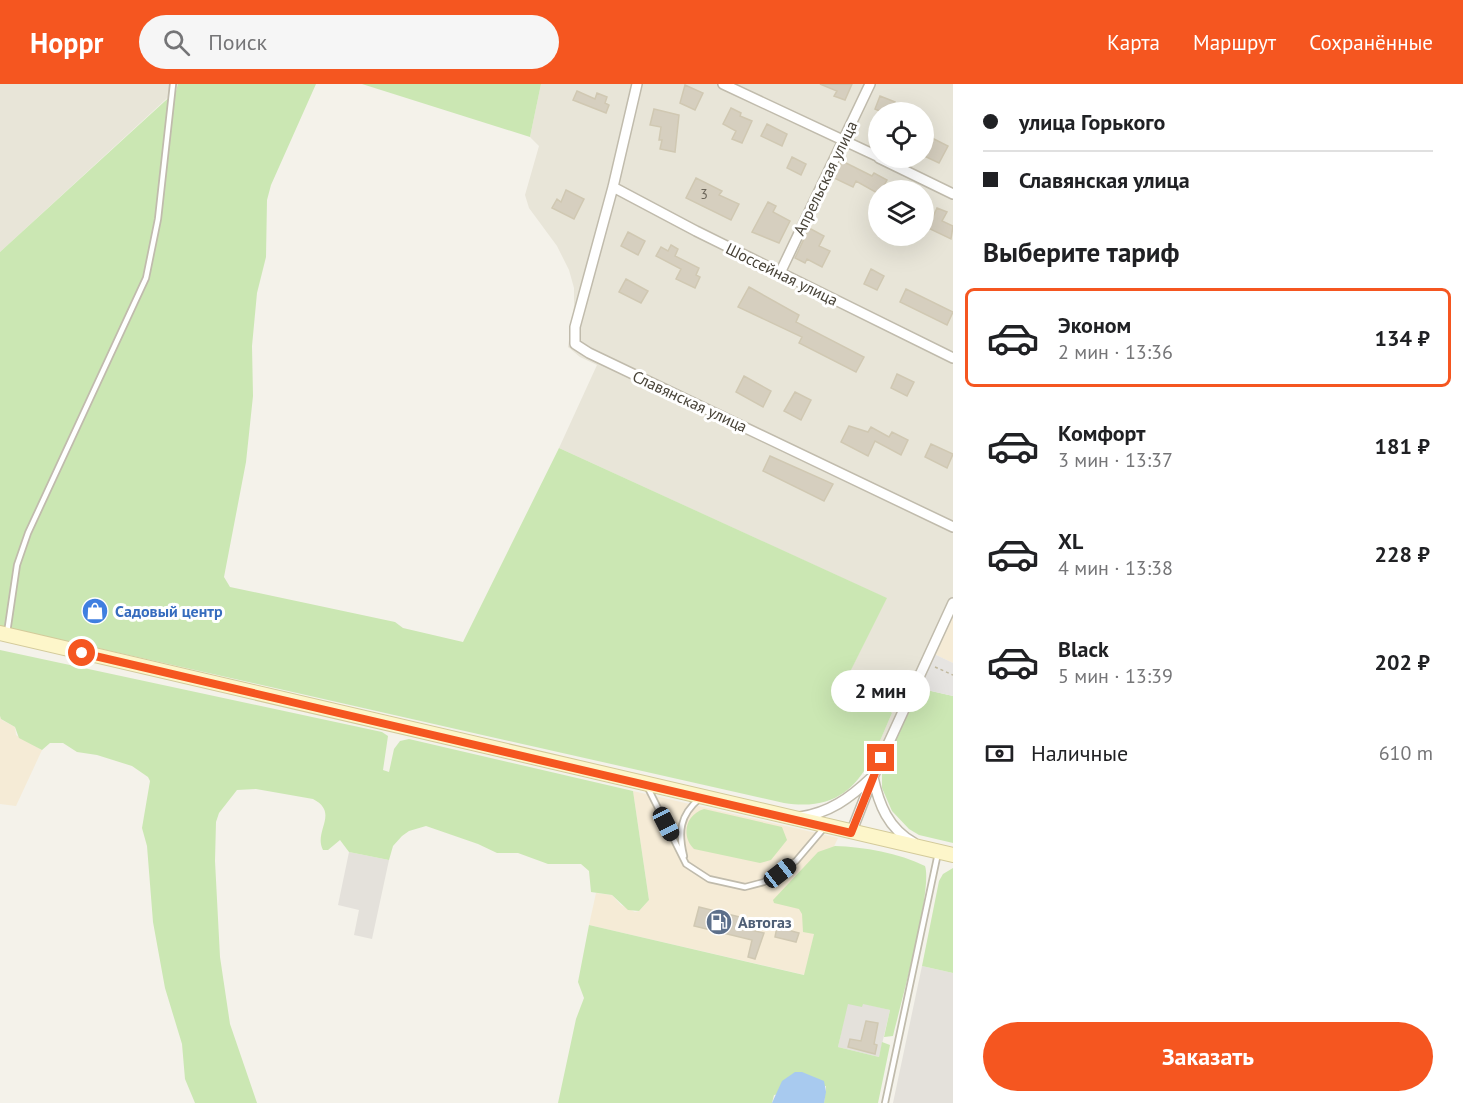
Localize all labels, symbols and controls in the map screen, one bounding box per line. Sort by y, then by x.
search box [139,15,559,69]
text: Hoppr [30,24,103,61]
icon: search [160,26,193,59]
text: Поиск [208,28,267,56]
text: Карта [1107,29,1160,56]
text: Маршрут [1193,29,1276,56]
text: Сохранённые [1309,29,1433,56]
map controls [868,102,934,246]
button: locate [868,102,934,168]
text: улица Горького [1019,108,1165,136]
street label: Апрельская улица [789,117,861,239]
text: Славянская улица [1019,166,1190,194]
button: layers [868,180,934,246]
house number: 3 [700,185,708,203]
text: Выберите тариф [983,235,1179,269]
street label: Шоссейная улица [723,238,841,310]
icon: car [986,311,1040,365]
text: Эконом [1058,311,1131,339]
text: 134 ₽ [1375,324,1430,352]
text: 2 мин · 13:36 [1058,339,1173,365]
street label: Славянская улица [629,366,751,436]
icon: car [986,419,1040,473]
text: Комфорт [1058,419,1146,447]
text: 181 ₽ [1375,432,1430,460]
text: 3 мин · 13:37 [1058,447,1173,473]
icon: car [986,527,1040,581]
text: XL [1058,527,1083,555]
text: 228 ₽ [1375,540,1430,568]
text: 4 мин · 13:38 [1058,555,1173,581]
shop icon: Садовый центр [80,596,110,626]
place label: Садовый центр [115,601,223,621]
icon: car [986,635,1040,689]
text: Black [1058,635,1109,663]
route start [68,639,95,666]
text: 202 ₽ [1375,648,1430,676]
text: 5 мин · 13:39 [1058,663,1173,689]
callout: 2 мин [832,671,930,713]
text: 2 мин [855,678,906,704]
icon: cash [983,737,1016,770]
text: Наличные [1031,739,1128,767]
text: 610 m [1379,740,1433,766]
route end [867,744,894,771]
car [650,804,682,844]
car [760,855,800,891]
fuel station icon: Автогаз [704,907,734,937]
place label: Автогаз [738,912,792,932]
button: Заказать [983,1022,1433,1091]

